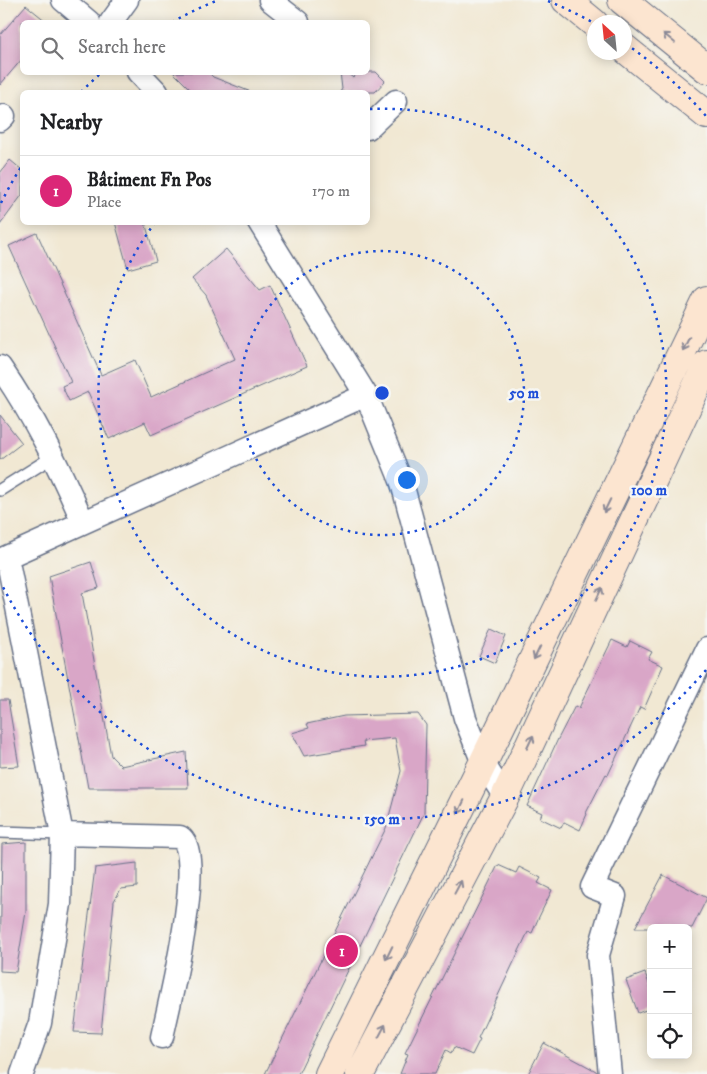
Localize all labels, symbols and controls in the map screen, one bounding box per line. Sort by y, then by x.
north arrow [587,15,632,60]
search box [20,20,370,75]
one-way arrow [663,33,676,44]
icon: search [38,34,66,62]
text: Search here [78,36,166,59]
text: Nearby [40,110,102,136]
text: Bâtiment Fn Pos [87,169,211,192]
text: 1 [53,181,59,201]
text: 170 m [312,181,350,201]
text: Place [87,192,121,212]
one-way arrow [681,336,690,351]
centre of rings [373,384,391,402]
text: 50 m [508,384,540,403]
your location [394,467,420,493]
text: 100 m [631,481,668,500]
one-way arrow [602,498,612,513]
one-way arrow [595,587,604,602]
one-way arrow [531,645,541,660]
one-way arrow [526,734,536,749]
one-way arrow [456,799,465,814]
text: 150 m [364,810,400,829]
one-way arrow [454,880,463,895]
map controls [647,924,692,1059]
button: + [647,924,692,969]
pin: 1 [326,932,358,970]
one-way arrow [384,945,394,960]
button: − [647,969,692,1014]
button: locate [647,1014,692,1059]
one-way arrow [378,1024,387,1039]

